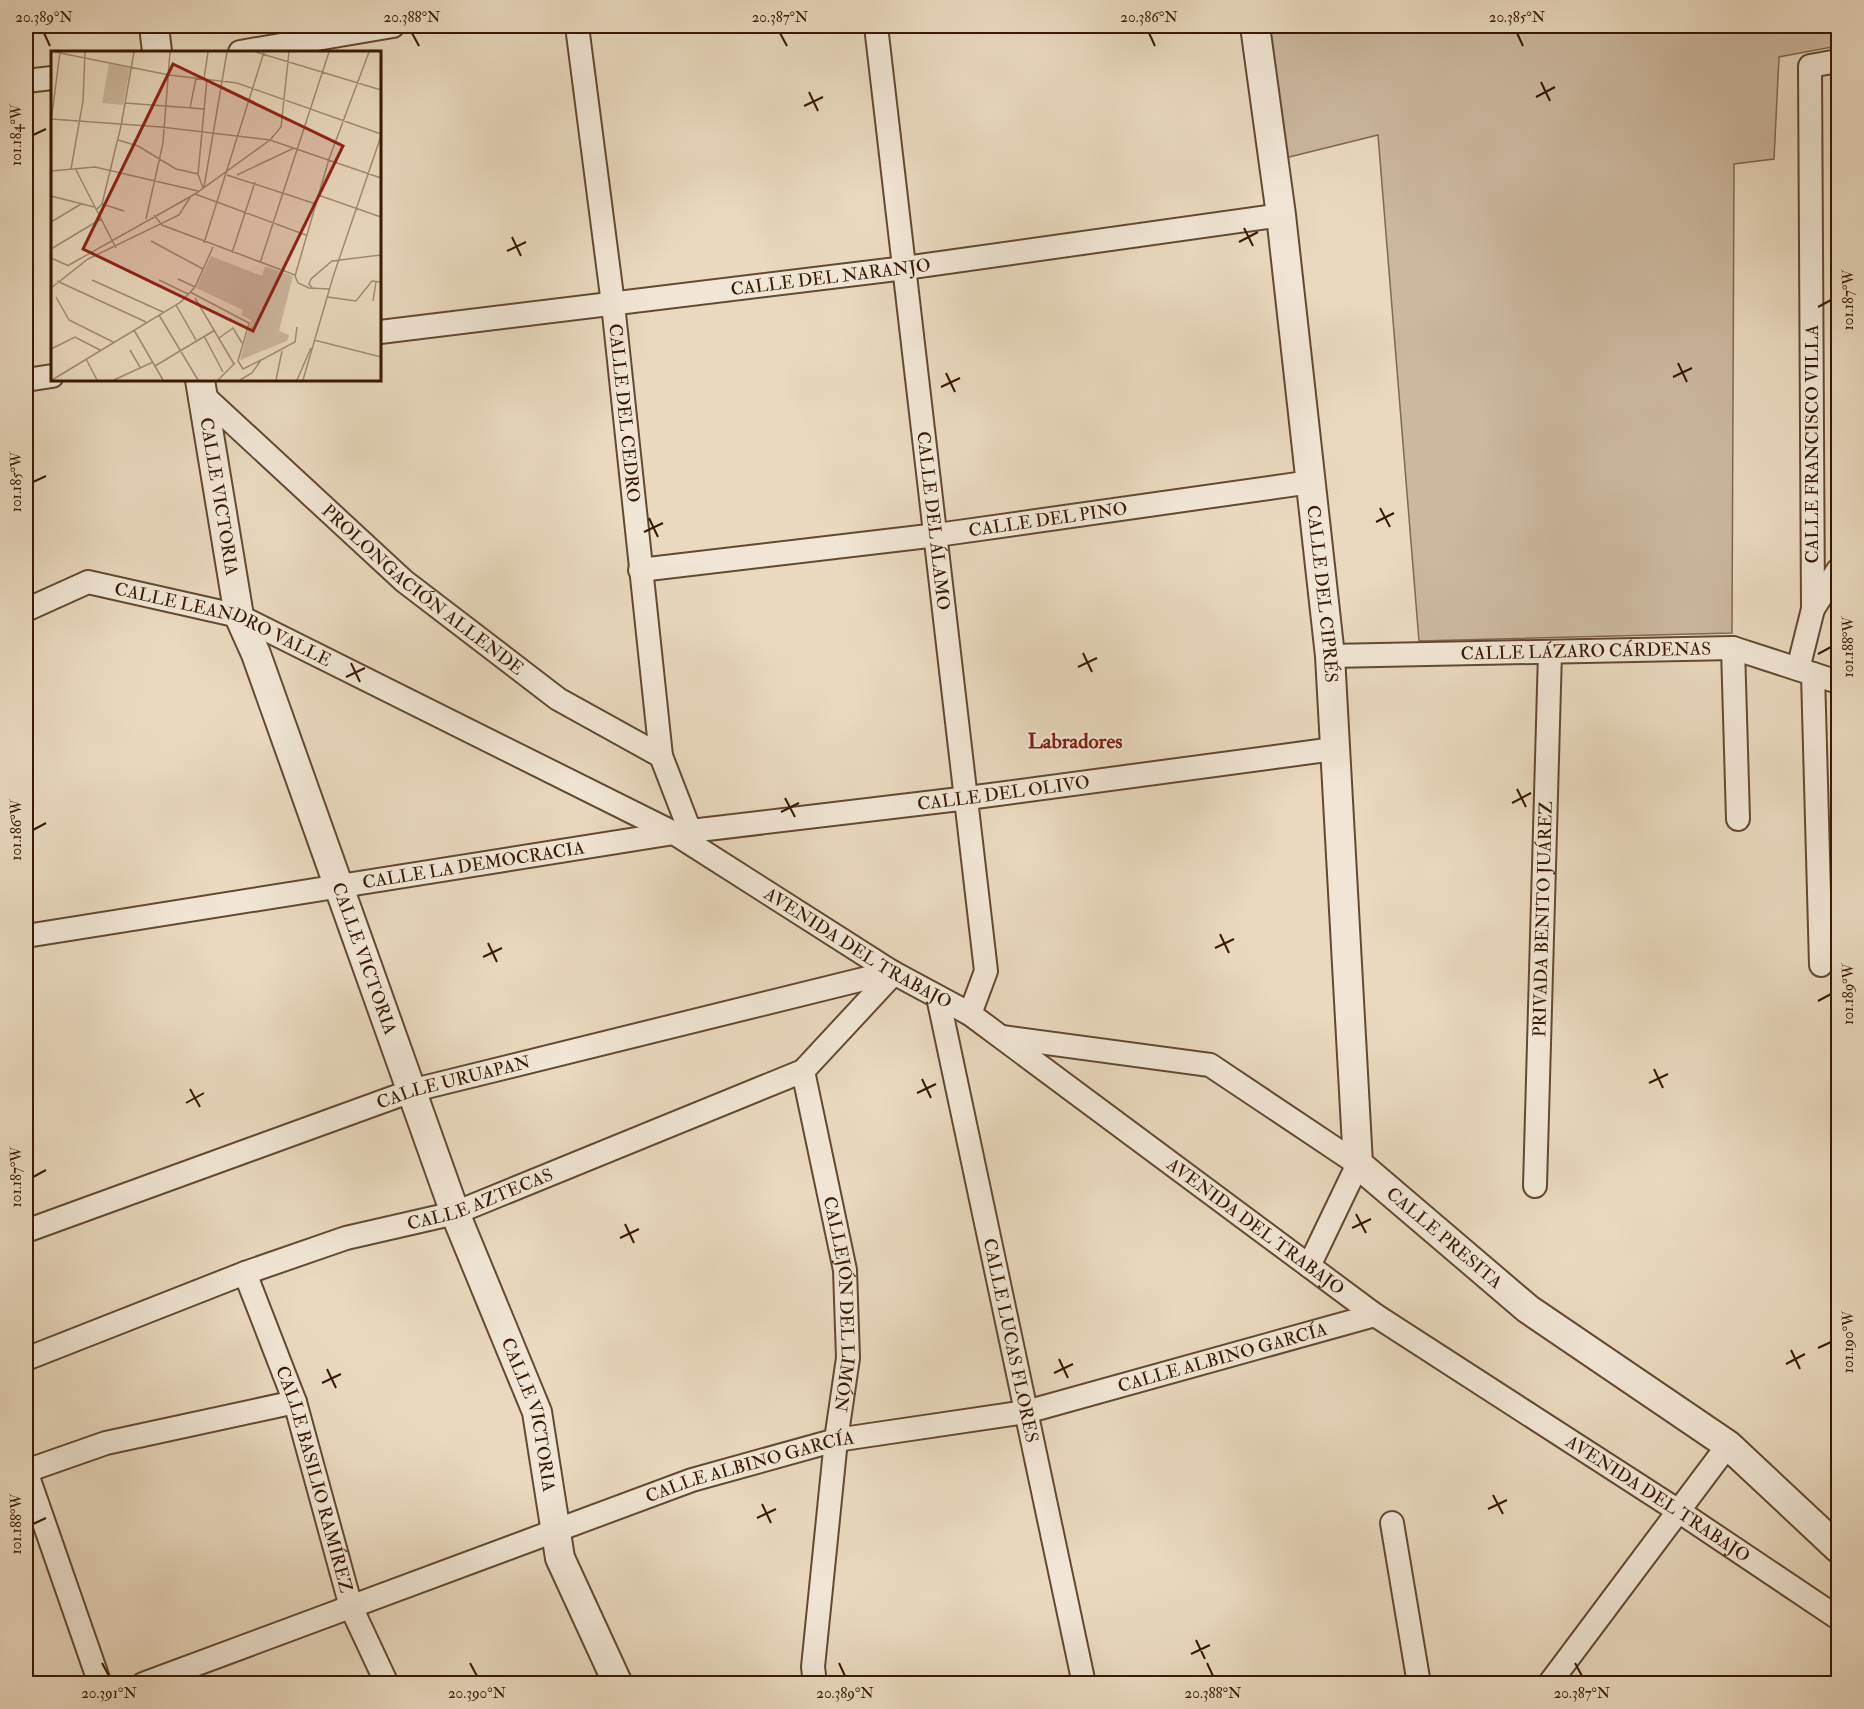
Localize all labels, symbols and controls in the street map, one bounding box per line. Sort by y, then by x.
text: 20.389°N [15,8,73,27]
text: 20.388°N [384,8,441,27]
text: 20.387°N [752,8,809,27]
text: 20.386°N [1120,8,1178,27]
text: 20.385°N [1489,8,1546,27]
inset map [51,51,381,381]
text: 101.184°W [7,103,26,166]
street label: CALLE DEL NARANJO [729,254,932,301]
text: 101.187°W [1839,269,1858,330]
street label: CALLE DEL CEDRO [603,323,645,504]
street label: CALLE FRANCISCO VILLA [1801,324,1824,563]
street label: CALLE VICTORIA [194,416,243,578]
street label: CALLE DEL ÁLAMO [911,430,955,611]
text: 101.185°W [7,451,26,512]
street label: CALLE DEL PINO [967,497,1129,542]
street label: PROLONGACIÓN ALLENDE [317,500,528,681]
street label: CALLE DEL CIPRÉS [1301,504,1342,683]
street label: CALLE LEANDRO VALLE [112,577,335,672]
text: 101.188°W [1839,616,1858,678]
street label: CALLE LÁZARO CÁRDENAS [1461,637,1711,665]
district label: Labradores [1028,728,1122,755]
street label: CALLE DEL OLIVO [916,771,1091,816]
text: 101.186°W [7,798,26,861]
street label: PRIVADA BENITO JUÁREZ [1528,801,1558,1038]
street label: CALLE LA DEMOCRACIA [361,836,587,894]
street label: CALLE VICTORIA [326,879,402,1038]
street label: AVENIDA DEL TRABAJO [759,882,956,1014]
text: 101.189°W [1839,962,1858,1025]
street label: CALLE URUAPAN [373,1051,533,1115]
text: 101.187°W [7,1146,26,1207]
street label: AVENIDA DEL TRABAJO [1161,1153,1349,1300]
street label: CALLE AZTECAS [405,1163,556,1236]
street label: CALLE PRESITA [1381,1182,1507,1294]
street label: CALLEJÓN DEL LIMÓN [818,1194,859,1413]
street label: CALLE LUCAS FLORES [978,1236,1043,1445]
text: 101.190°W [1839,1310,1858,1373]
street label: CALLE ALBINO GARCÍA [1115,1318,1330,1398]
street label: CALLE VICTORIA [496,1334,560,1494]
street label: CALLE BASILIO RAMÍREZ [270,1363,358,1595]
street label: CALLE ALBINO GARCÍA [642,1426,856,1508]
street label: AVENIDA DEL TRABAJO [1560,1430,1754,1568]
text: 101.188°W [7,1493,26,1555]
text: 20.391°N [81,1684,137,1703]
text: 20.390°N [448,1684,507,1703]
text: 20.389°N [816,1684,874,1703]
text: 20.388°N [1185,1684,1242,1703]
text: 20.387°N [1554,1684,1611,1703]

